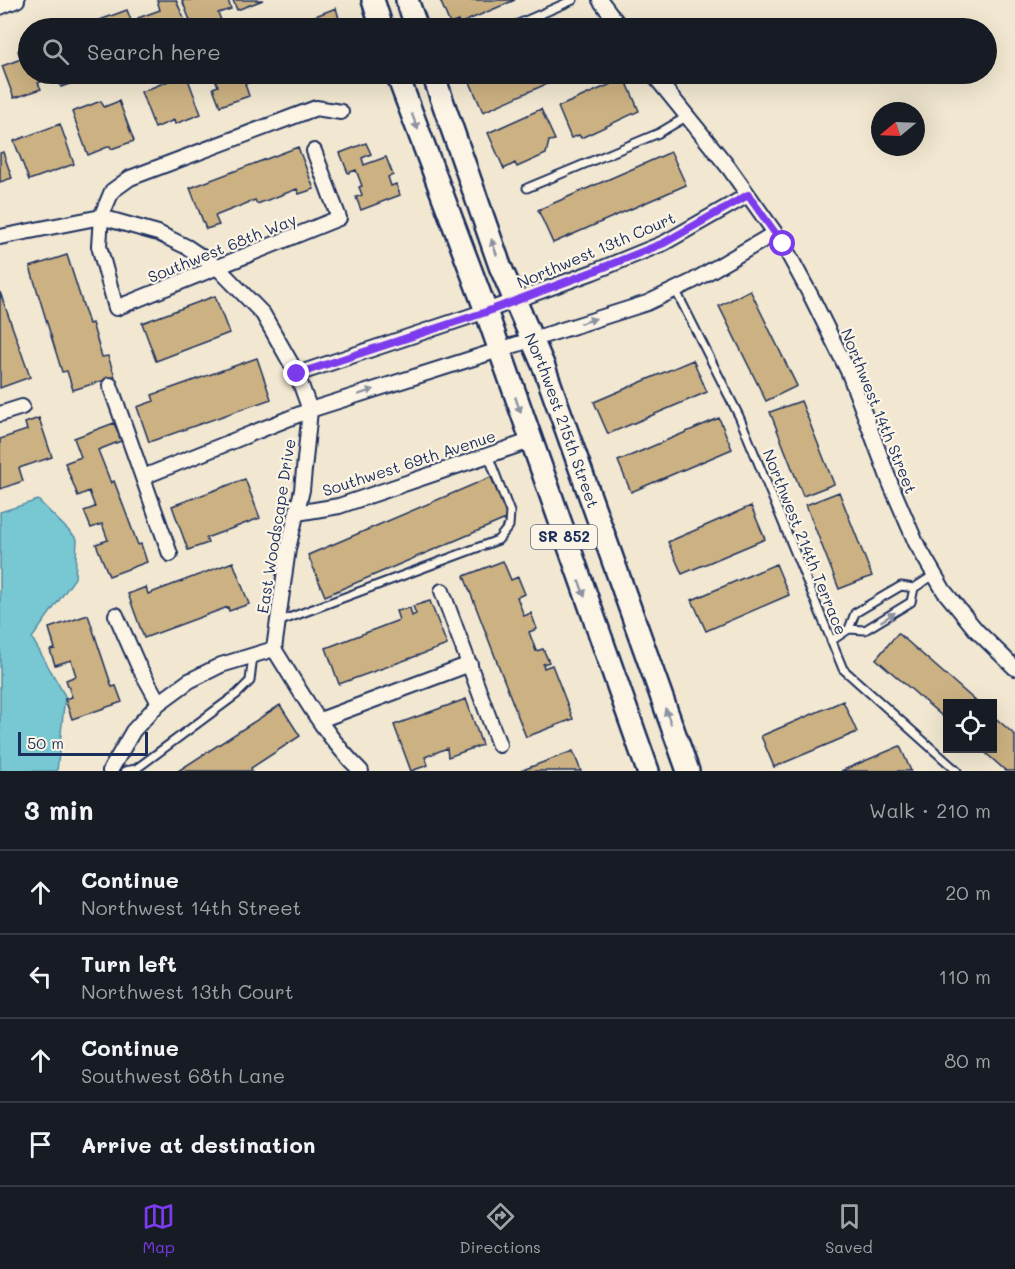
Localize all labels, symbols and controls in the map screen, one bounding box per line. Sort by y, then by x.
search box [18,18,997,84]
icon: search [39,35,72,68]
text: Search here [87,37,221,66]
north arrow [871,102,925,156]
one-way arrow [411,113,421,131]
street label: Northwest 13th Court [513,207,678,292]
street label: Southwest 68th Way [144,208,299,287]
route start [769,230,795,256]
one-way arrow [488,238,498,256]
one-way arrow [579,316,597,326]
street label: Northwest 14th Street [837,325,922,496]
street label: Northwest 215th Street [520,329,604,511]
route end [283,360,309,386]
one-way arrow [357,387,375,397]
one-way arrow [513,396,523,414]
street label: Southwest 69th Avenue [319,425,498,501]
street label: East Woodscape Drive [251,437,300,615]
street label: Northwest 214th Terrace [759,446,852,638]
road number: SR 852 [531,525,597,549]
one-way arrow [578,580,588,598]
one-way arrow [879,611,896,622]
map controls [943,699,997,753]
button: locate [943,699,997,753]
one-way arrow [663,707,672,725]
scale bar [18,729,148,756]
text: 50 m [27,732,64,753]
text: 3 min [24,793,93,827]
text: Walk · 210 m [869,797,991,823]
text: Continue [81,865,179,894]
icon: ahead [24,876,57,909]
text: 20 m [945,879,991,905]
text: Northwest 14th Street [81,894,301,920]
text: Turn left [81,949,177,978]
icon: left [24,960,57,993]
text: 110 m [938,963,991,989]
text: Northwest 13th Court [81,978,294,1004]
text: Continue [81,1033,179,1062]
icon: ahead [24,1044,57,1077]
text: 80 m [944,1047,991,1073]
text: Southwest 68th Lane [81,1062,285,1088]
icon: arrive [24,1128,57,1161]
text: Arrive at destination [81,1130,316,1159]
tab: Map [142,1200,175,1257]
tab: Directions [460,1200,541,1257]
tab: Saved [825,1200,873,1257]

